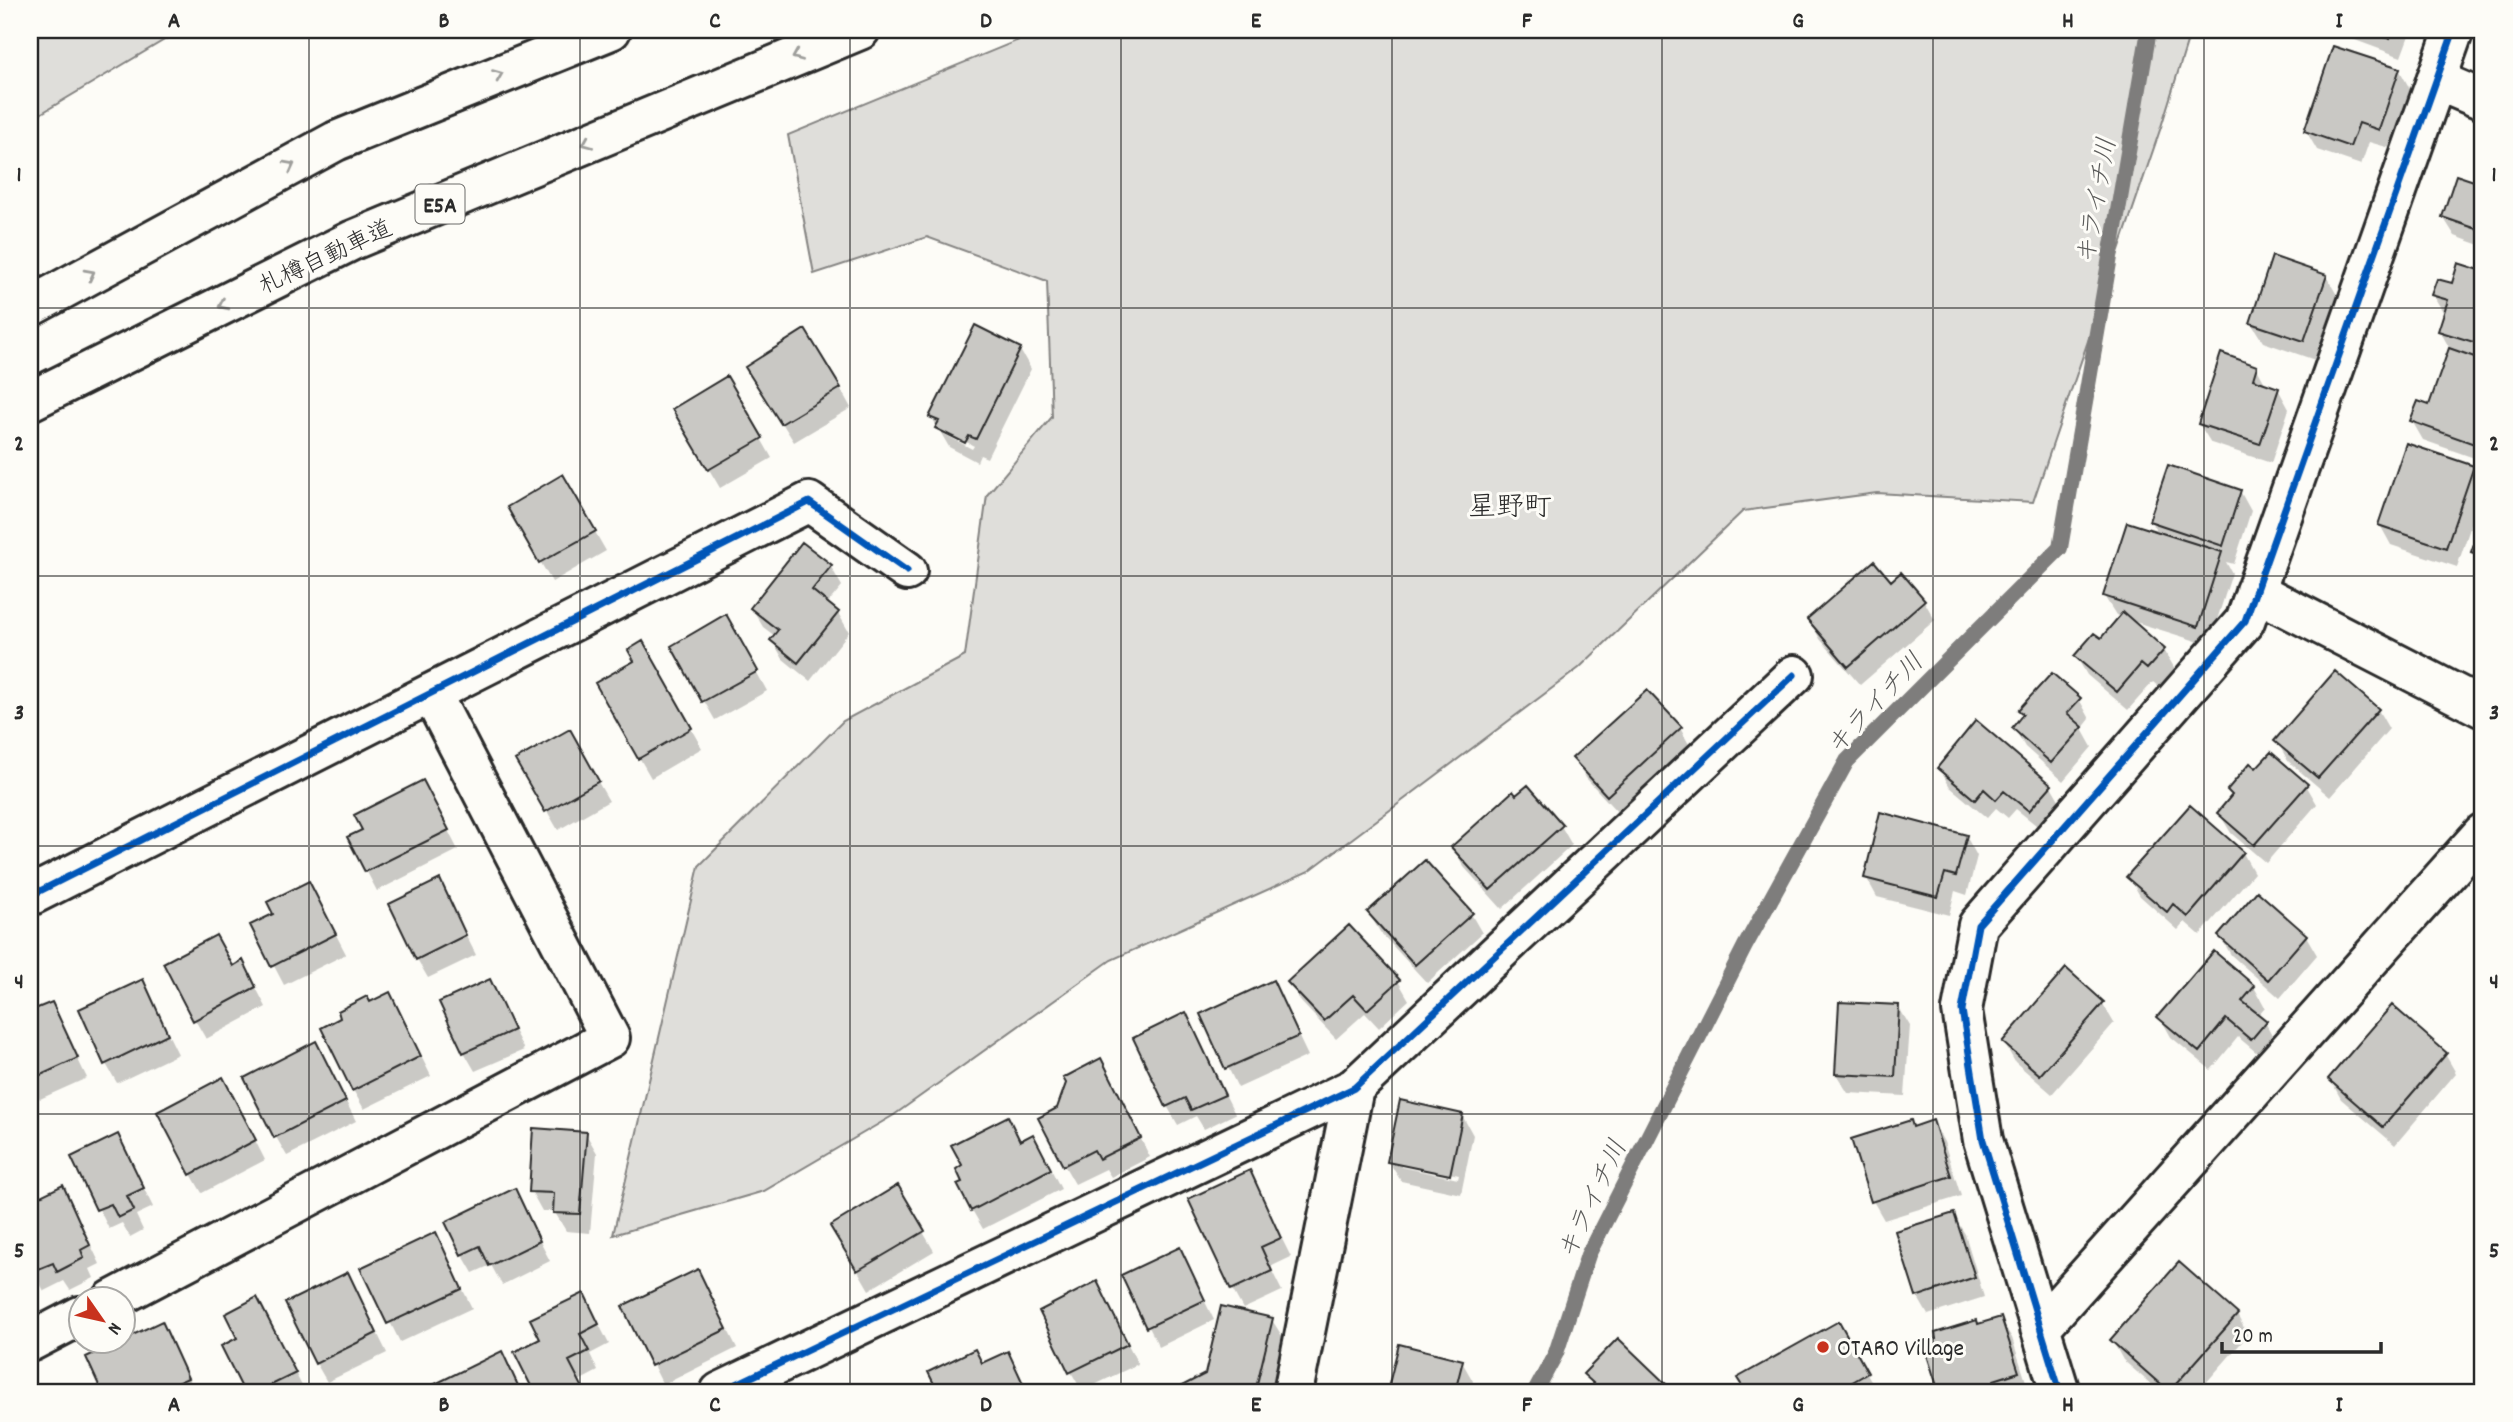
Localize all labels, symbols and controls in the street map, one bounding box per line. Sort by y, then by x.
text: A [168,6,180,39]
text: B [439,6,450,39]
text: C [709,6,721,39]
text: D [980,6,992,39]
text: E [1251,6,1262,39]
text: F [1522,6,1533,39]
text: G [1792,6,1804,39]
text: H [2062,6,2074,39]
text: I [2335,6,2343,39]
one-way arrow [792,48,805,62]
one-way arrow [492,70,504,84]
one-way arrow [582,135,595,149]
water label: キライチ川 [2069,135,2128,268]
text: 1 [16,160,22,193]
text: 1 [2491,160,2497,193]
one-way arrow [283,161,295,174]
road number: E5A [416,184,464,224]
street label: 札樽自動車道 [254,213,399,305]
one-way arrow [83,269,95,283]
one-way arrow [218,297,230,311]
text: 2 [14,429,24,462]
text: 2 [2489,429,2499,462]
district label: 星野町 [1468,490,1552,530]
water label: キライチ川 [1819,646,1934,765]
text: 3 [14,698,24,731]
text: 3 [2489,698,2499,731]
text: 4 [14,967,24,1000]
text: 4 [2489,967,2499,1000]
water label: キライチ川 [1550,1134,1638,1267]
text: 5 [14,1236,24,1269]
text: 5 [2489,1236,2499,1269]
north arrow [66,1286,136,1356]
scale bar [2222,1310,2382,1354]
text: N [99,1316,127,1339]
text: 20 m [2233,1323,2273,1353]
place label: OTARO Village [1837,1333,1964,1367]
marker: OTARO Village [1815,1339,1831,1355]
text: A [168,1390,180,1422]
text: B [439,1390,450,1422]
text: C [709,1390,721,1422]
text: D [980,1390,992,1422]
text: E [1251,1390,1262,1422]
text: F [1522,1390,1533,1422]
text: G [1792,1390,1804,1422]
text: H [2062,1390,2074,1422]
text: I [2335,1390,2343,1422]

